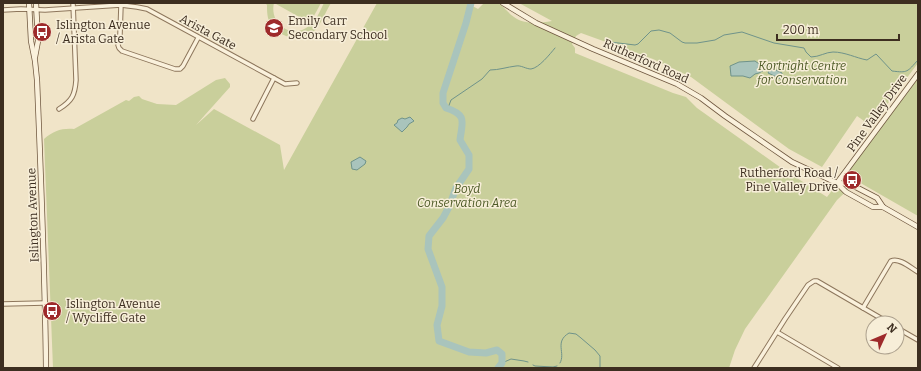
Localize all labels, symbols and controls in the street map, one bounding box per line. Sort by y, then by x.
street label: Arista Gate [177,11,239,53]
place label: Emily Carr Secondary School [288,14,388,42]
scale bar [777,16,899,42]
school or university icon: Emily Carr Secondary School [263,17,285,39]
place label: Islington Avenue / Arista Gate [56,18,150,46]
bus stop icon: Islington Avenue / Arista Gate [31,21,53,43]
text: 200 m [783,23,819,37]
street label: Rutherford Road [601,36,691,86]
park label: Kortright Centre for Conservation [755,59,847,87]
street label: Pine Valley Drive [844,71,910,155]
place label: Rutherford Road / Pine Valley Drive [740,166,838,194]
street label: Islington Avenue [24,168,42,262]
bus stop icon: Rutherford Road / Pine Valley Drive [841,169,863,191]
park label: Boyd Conservation Area [417,182,517,210]
place label: Islington Avenue / Wycliffe Gate [66,297,160,325]
bus stop icon: Islington Avenue / Wycliffe Gate [41,300,63,322]
north arrow [865,315,905,355]
text: N [884,321,900,336]

